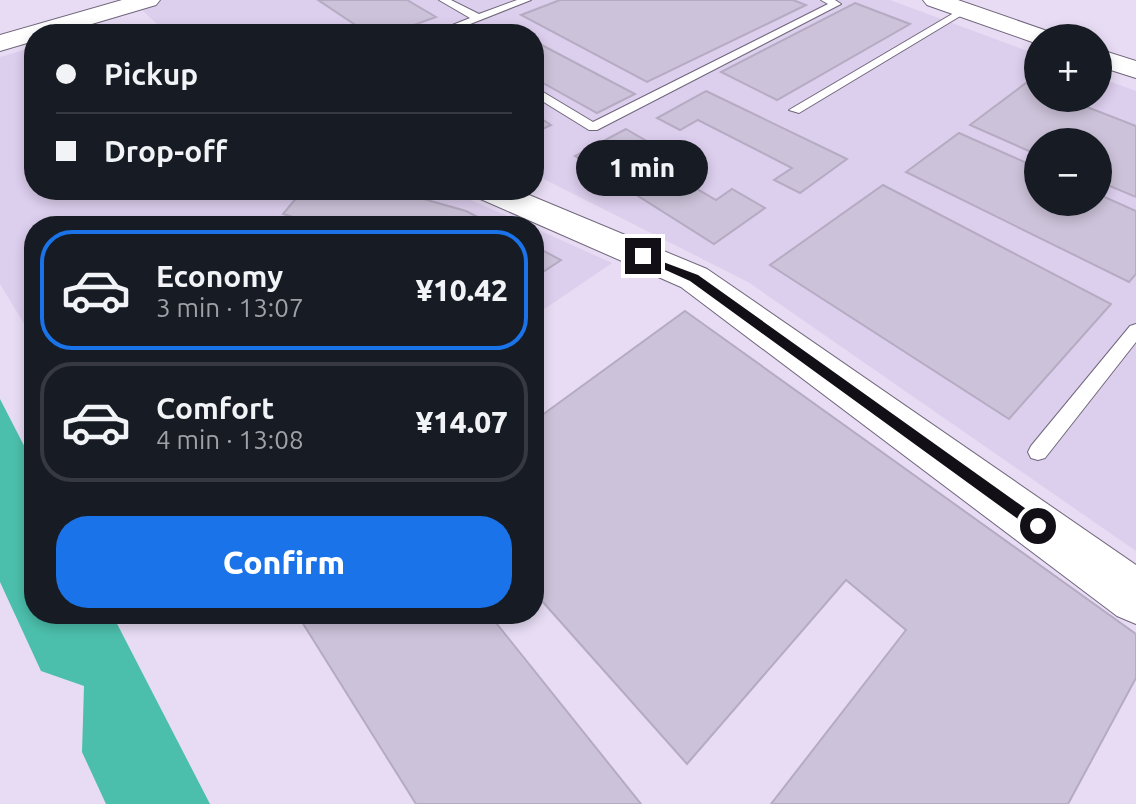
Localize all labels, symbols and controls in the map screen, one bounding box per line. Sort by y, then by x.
map controls [1024,24,1112,216]
button: + [1024,24,1112,112]
text: Pickup [104,57,198,91]
button: − [1024,128,1112,216]
text: Drop-off [104,134,227,168]
callout: 1 min [577,140,709,196]
text: 1 min [609,153,675,182]
route end [625,238,661,274]
icon: car [60,254,132,326]
text: Economy [156,259,283,293]
text: ¥10.42 [416,273,508,307]
text: 3 min · 13:07 [156,293,304,322]
icon: car [60,386,132,458]
text: Comfort [156,391,274,425]
text: ¥14.07 [416,405,508,439]
text: 4 min · 13:08 [156,425,304,454]
route start [1020,508,1056,544]
button: Confirm [56,516,512,608]

